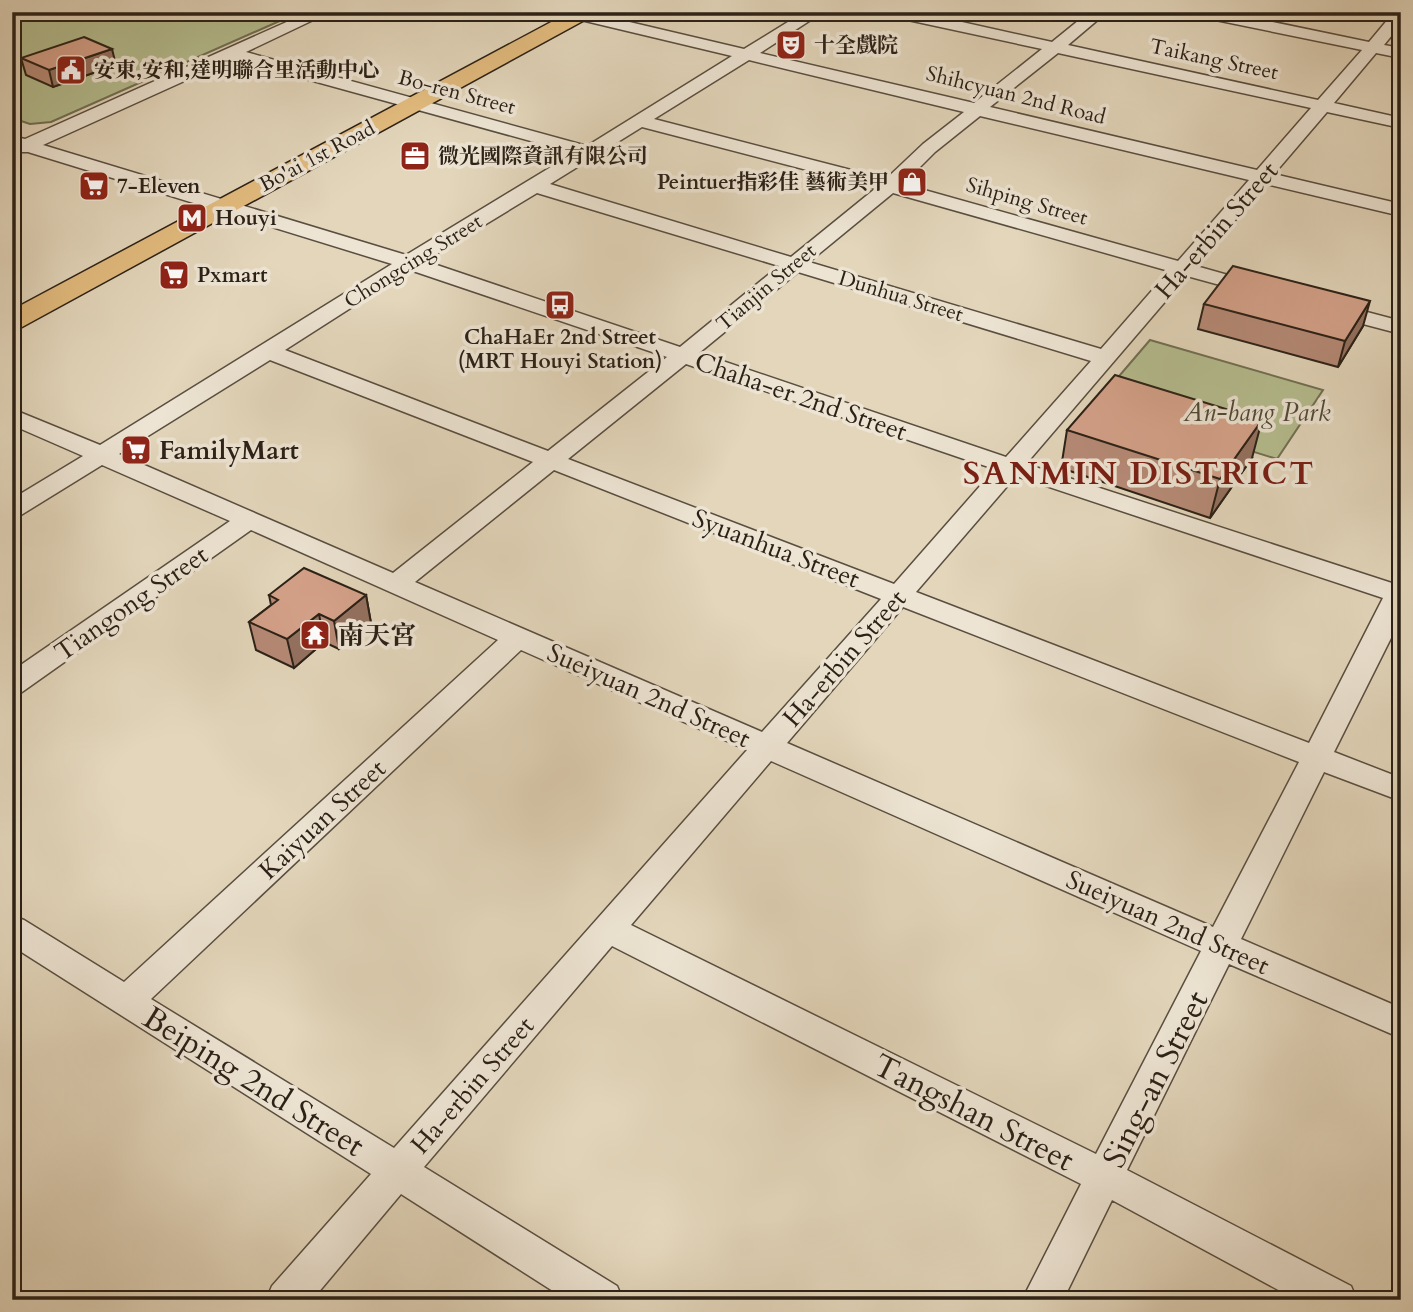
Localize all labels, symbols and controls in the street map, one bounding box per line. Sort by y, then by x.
theatre icon: 十全戲院 [774,28,808,62]
place label: 十全戲院 [814,31,898,60]
street label: Taikang Street [1147,32,1281,87]
public building icon: 安東,安和,達明聯合里活動中心 [54,53,88,87]
place label: 安東,安和,達明聯合里活動中心 [94,56,379,85]
street label: Shihcyuan 2nd Road [923,59,1109,132]
street label: Bo-ren Street [395,63,519,122]
street label: Bo'ai 1st Road [254,114,380,199]
office icon: 微光國際資訊有限公司 [398,139,432,173]
place label: 微光國際資訊有限公司 [438,142,648,171]
street label: Ha-erbin Street [1147,154,1286,307]
shop icon: Peintuer指彩佳 藝術美甲 [895,165,929,199]
place label: Peintuer指彩佳 藝術美甲 [657,168,889,197]
supermarket icon: 7-Eleven [77,169,111,203]
street label: Sihping Street [963,170,1091,233]
place label: 7-Eleven [117,172,201,201]
metro station icon: Houyi [175,201,209,235]
place label: Houyi [215,204,277,233]
street label: Chongcing Street [339,207,488,316]
street label: Tianjin Street [710,237,823,338]
supermarket icon: Pxmart [157,258,191,292]
place label: Pxmart [197,261,268,290]
street label: Dunhua Street [835,264,967,329]
bus stop icon: ChaHaEr 2nd Street (MRT Houyi Station) [543,288,577,322]
place label: ChaHaEr 2nd Street (MRT Houyi Station) [458,323,662,376]
street label: Chaha-er 2nd Street [690,344,912,449]
park label: An-bang Park [1182,395,1331,430]
supermarket icon: FamilyMart [119,433,153,467]
place label: FamilyMart [159,433,299,468]
district label: SANMIN DISTRICT [963,451,1315,496]
street label: Syuanhua Street [687,501,864,596]
street label: Tiangong Street [48,537,215,669]
street label: Ha-erbin Street [775,582,914,735]
temple icon: 南天宮 [298,618,332,652]
place label: 南天宮 [338,618,416,653]
street label: Sueiyuan 2nd Street [542,635,756,756]
street label: Kaiyuan Street [251,752,393,887]
street label: Sueiyuan 2nd Street [1061,862,1275,983]
street label: Sing-an Street [1092,983,1219,1175]
street label: Beiping 2nd Street [134,996,372,1168]
street label: Ha-erbin Street [403,1009,542,1162]
street label: Tangshan Street [866,1044,1081,1182]

